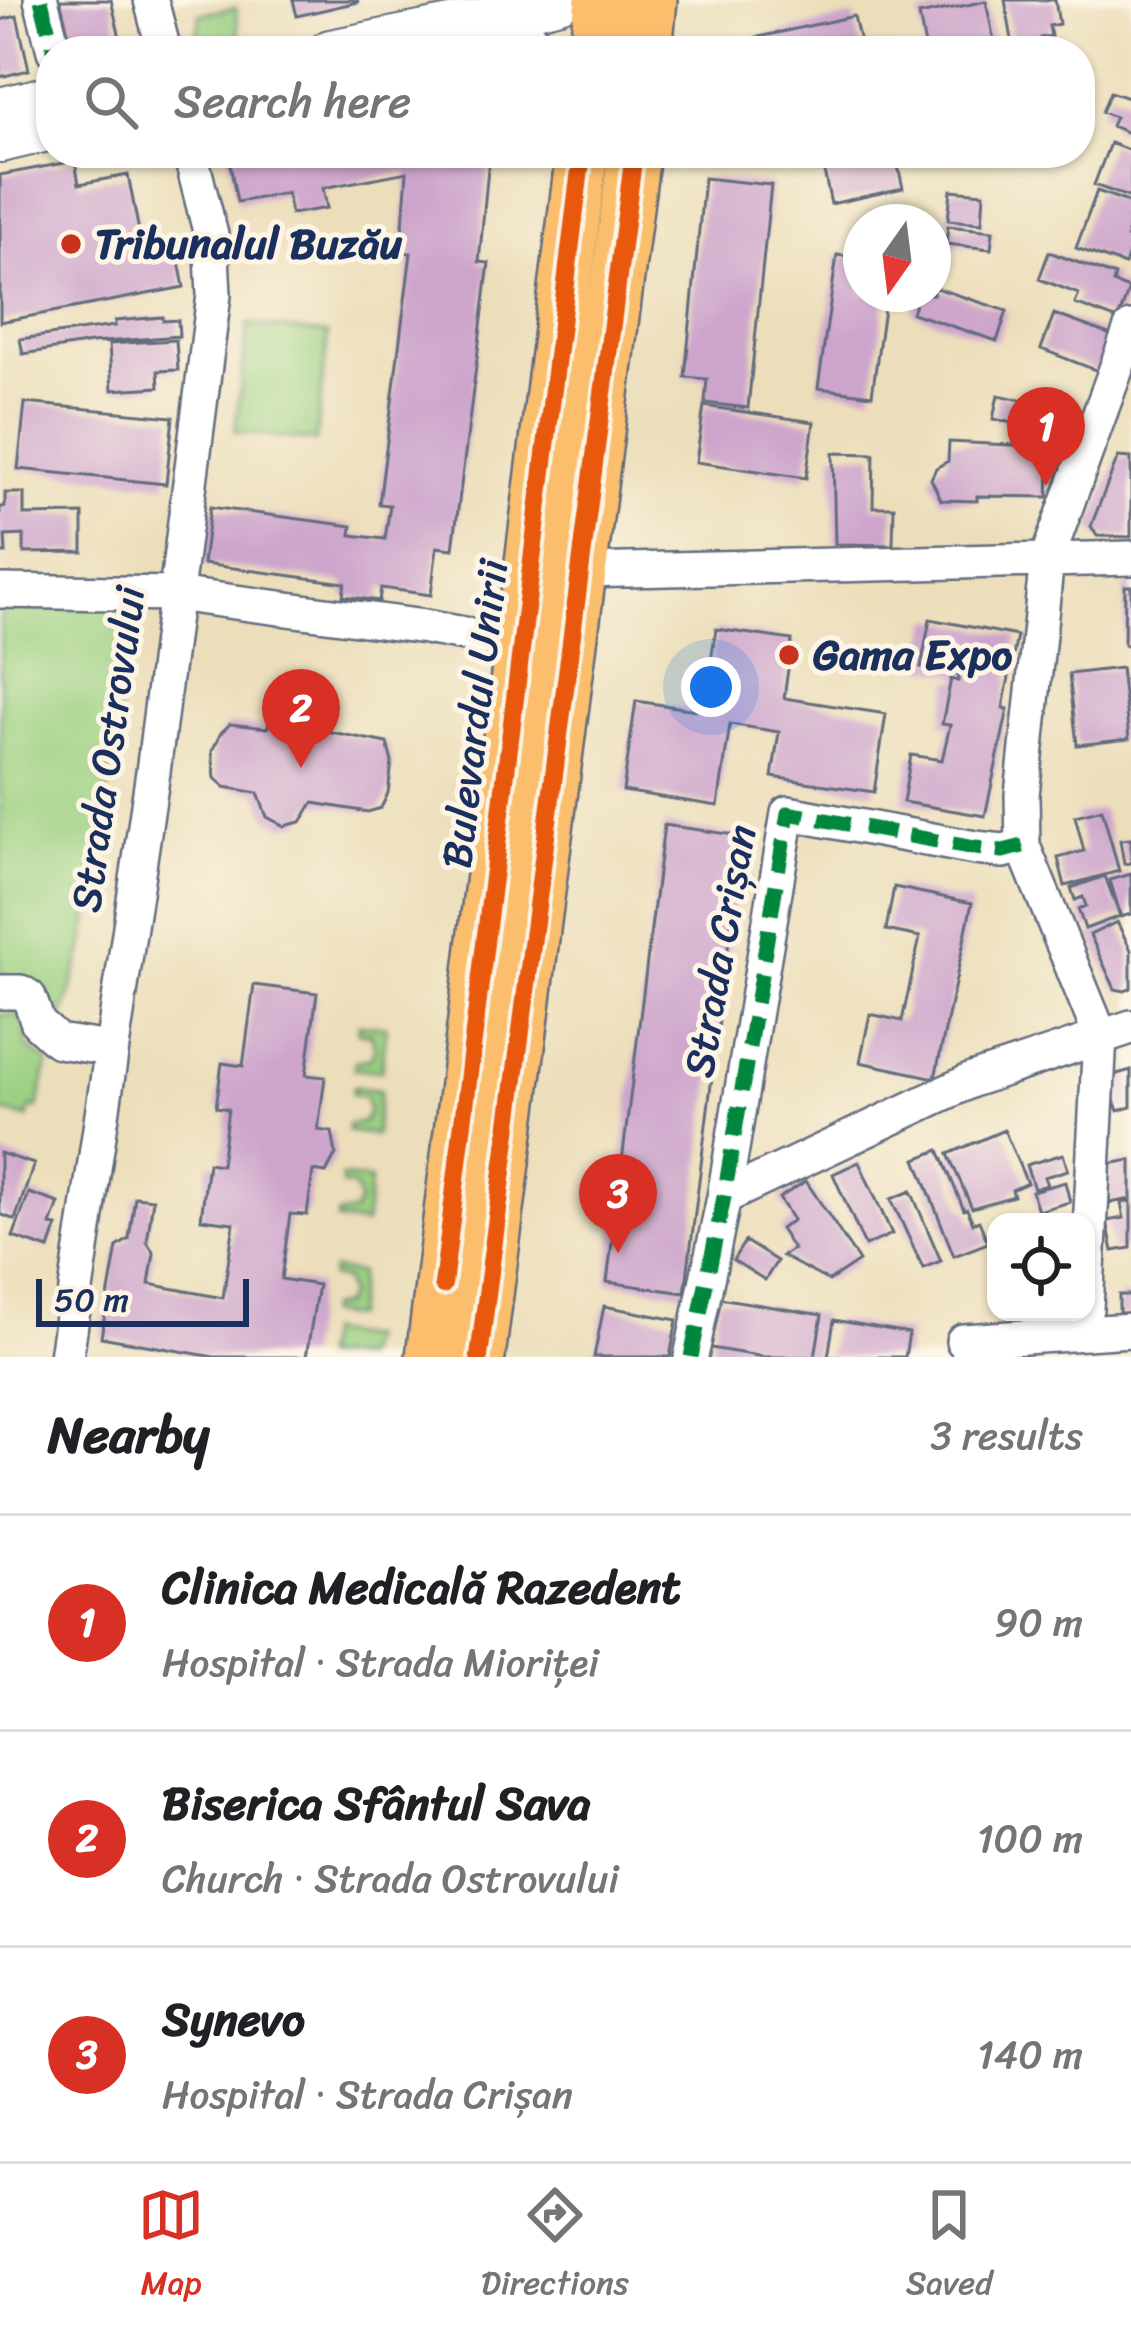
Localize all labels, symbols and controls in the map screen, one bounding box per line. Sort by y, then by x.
search box [36,36,1095,168]
text: Search here [174,62,411,142]
icon: search [78,69,144,135]
north arrow [843,204,951,312]
place label: Tribunalul Buzău [95,207,403,281]
marker: Tribunalul Buzău [58,231,84,257]
pin: 1 [1007,387,1085,486]
street label: Bulevardul Unirii [419,554,531,873]
street label: Strada Ostrovului [49,580,168,917]
place label: Gama Expo [813,618,1012,692]
marker: Gama Expo [776,642,802,668]
your location [681,657,741,717]
pin: 2 [262,669,340,768]
street label: Strada Crișan [661,819,779,1083]
pin: 3 [579,1154,657,1253]
map controls [987,1213,1095,1321]
button: locate [987,1213,1095,1321]
text: 50 m [54,1271,129,1329]
scale bar [36,1273,249,1326]
text: Nearby [48,1390,209,1480]
text: 3 results [930,1401,1083,1470]
text: Clinica Medicală Razedent [162,1548,681,1628]
text: 1 [79,1588,95,1657]
text: 90 m [994,1588,1083,1657]
text: Hospital · Strada Mioriței [162,1628,599,1697]
text: Biserica Sfântul Sava [162,1764,590,1844]
text: 2 [76,1804,98,1873]
text: 100 m [977,1804,1083,1873]
text: Church · Strada Ostrovului [162,1844,619,1913]
text: Synevo [162,1980,305,2060]
text: 3 [76,2020,98,2089]
text: 140 m [977,2020,1083,2089]
text: Hospital · Strada Crișan [162,2060,573,2129]
tab: Map [138,2182,204,2312]
tab: Directions [481,2182,629,2312]
tab: Saved [906,2182,993,2312]

